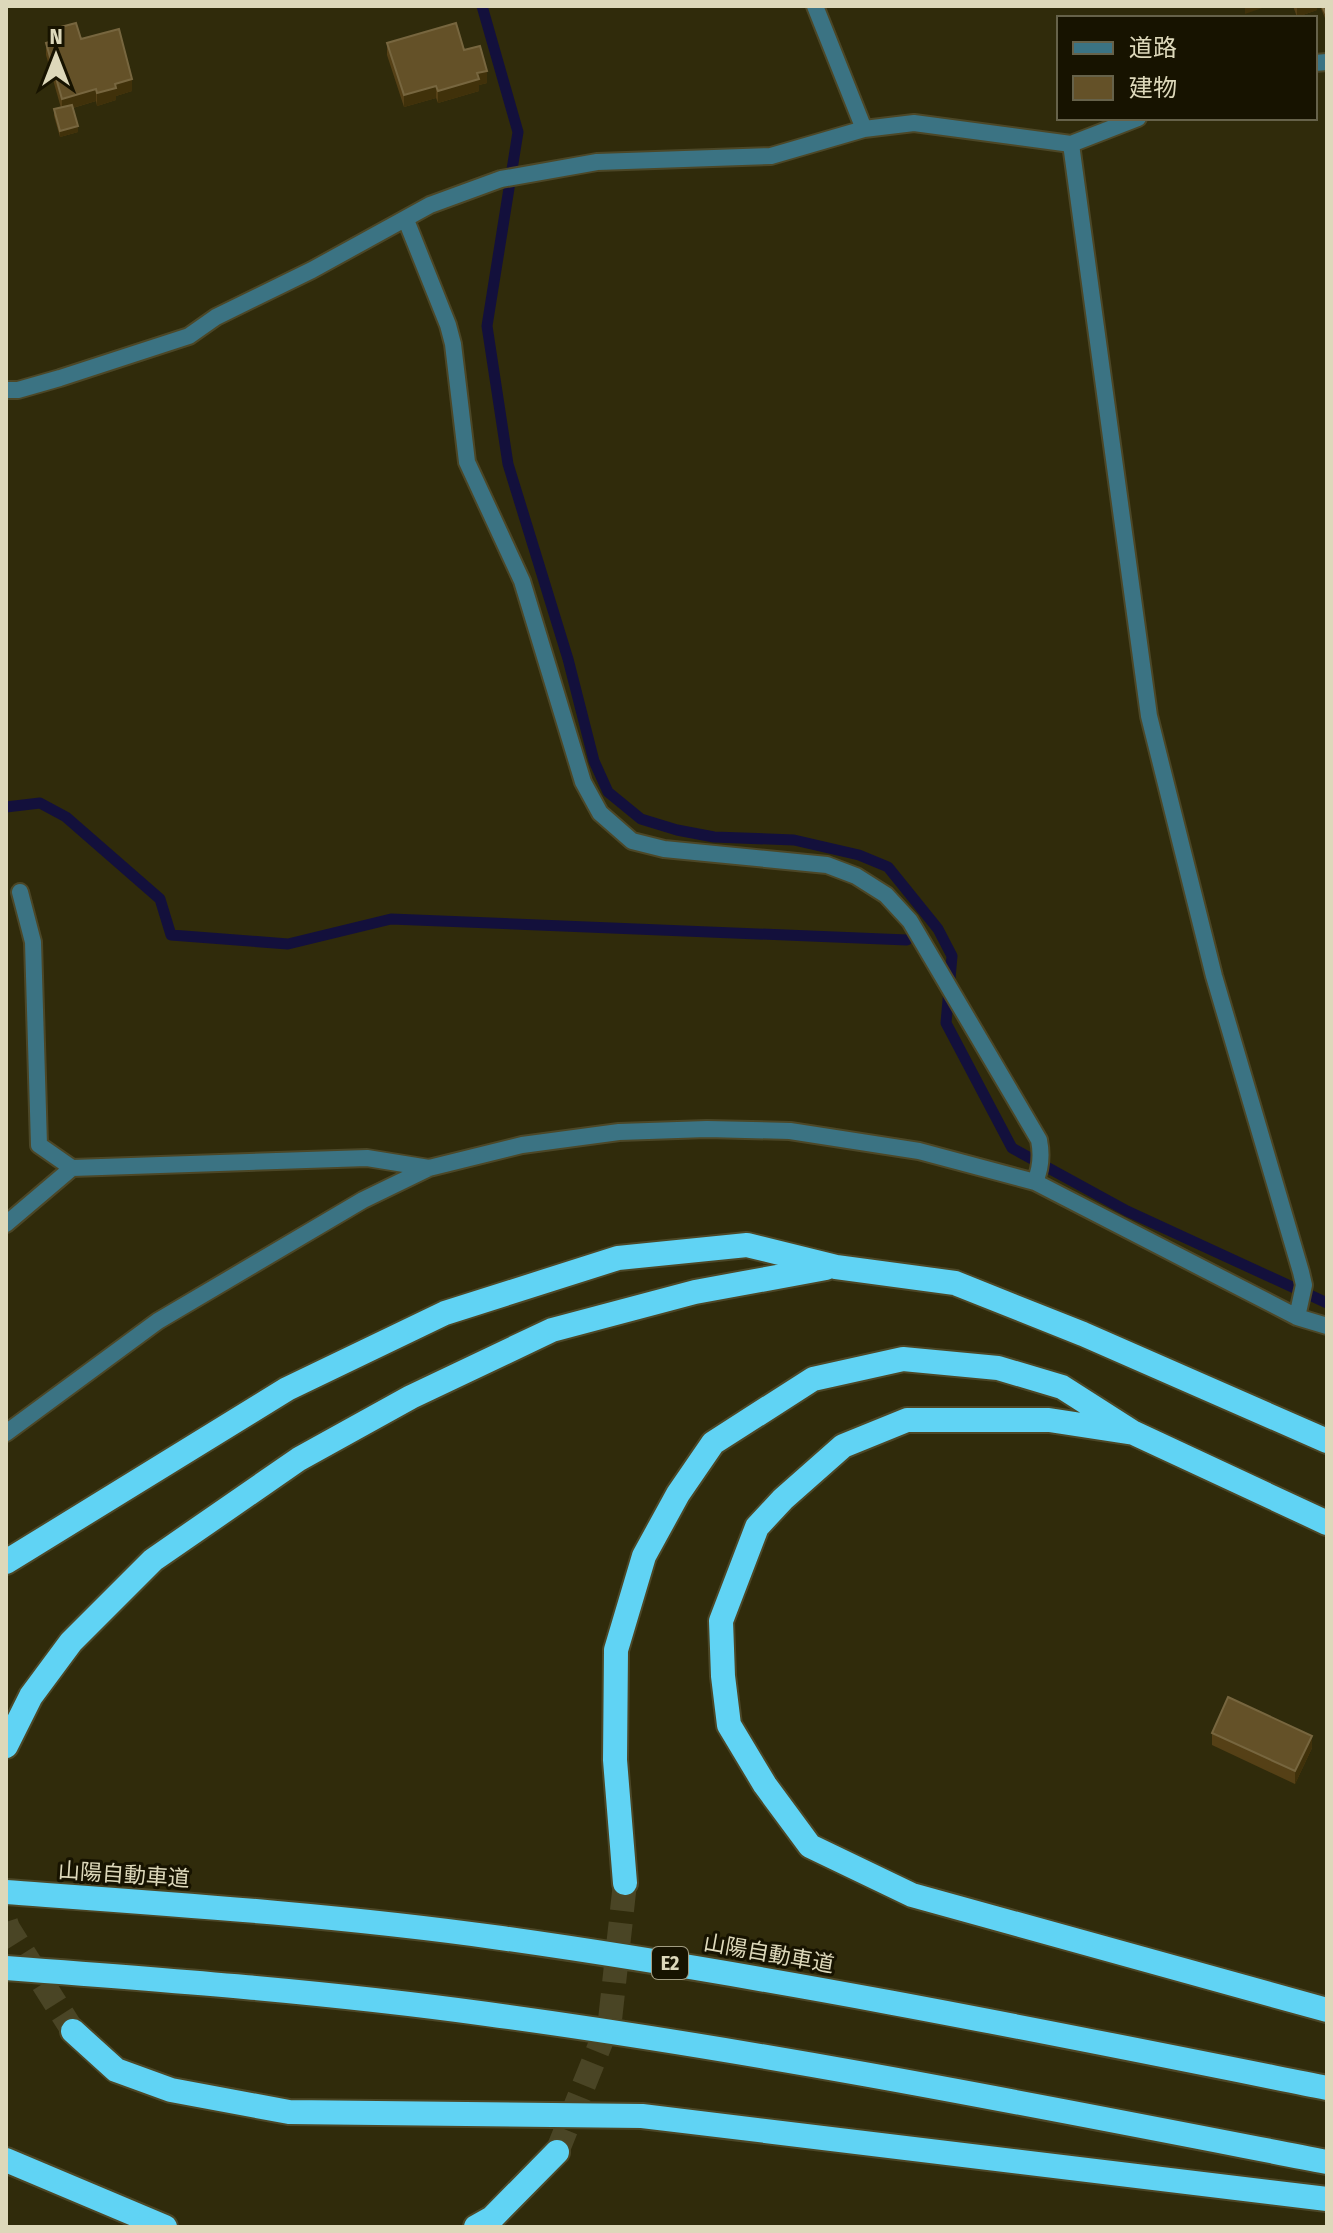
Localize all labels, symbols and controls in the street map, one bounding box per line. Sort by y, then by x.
north arrow [16,16,96,96]
legend [1057,16,1317,120]
text: N [49,23,63,50]
text: 道路 [1129,34,1177,62]
text: 建物 [1129,74,1177,102]
street label: 山陽自動車道 [57,1856,191,1893]
street label: 山陽自動車道 [702,1929,836,1978]
road number: E2 [652,1947,688,1979]

